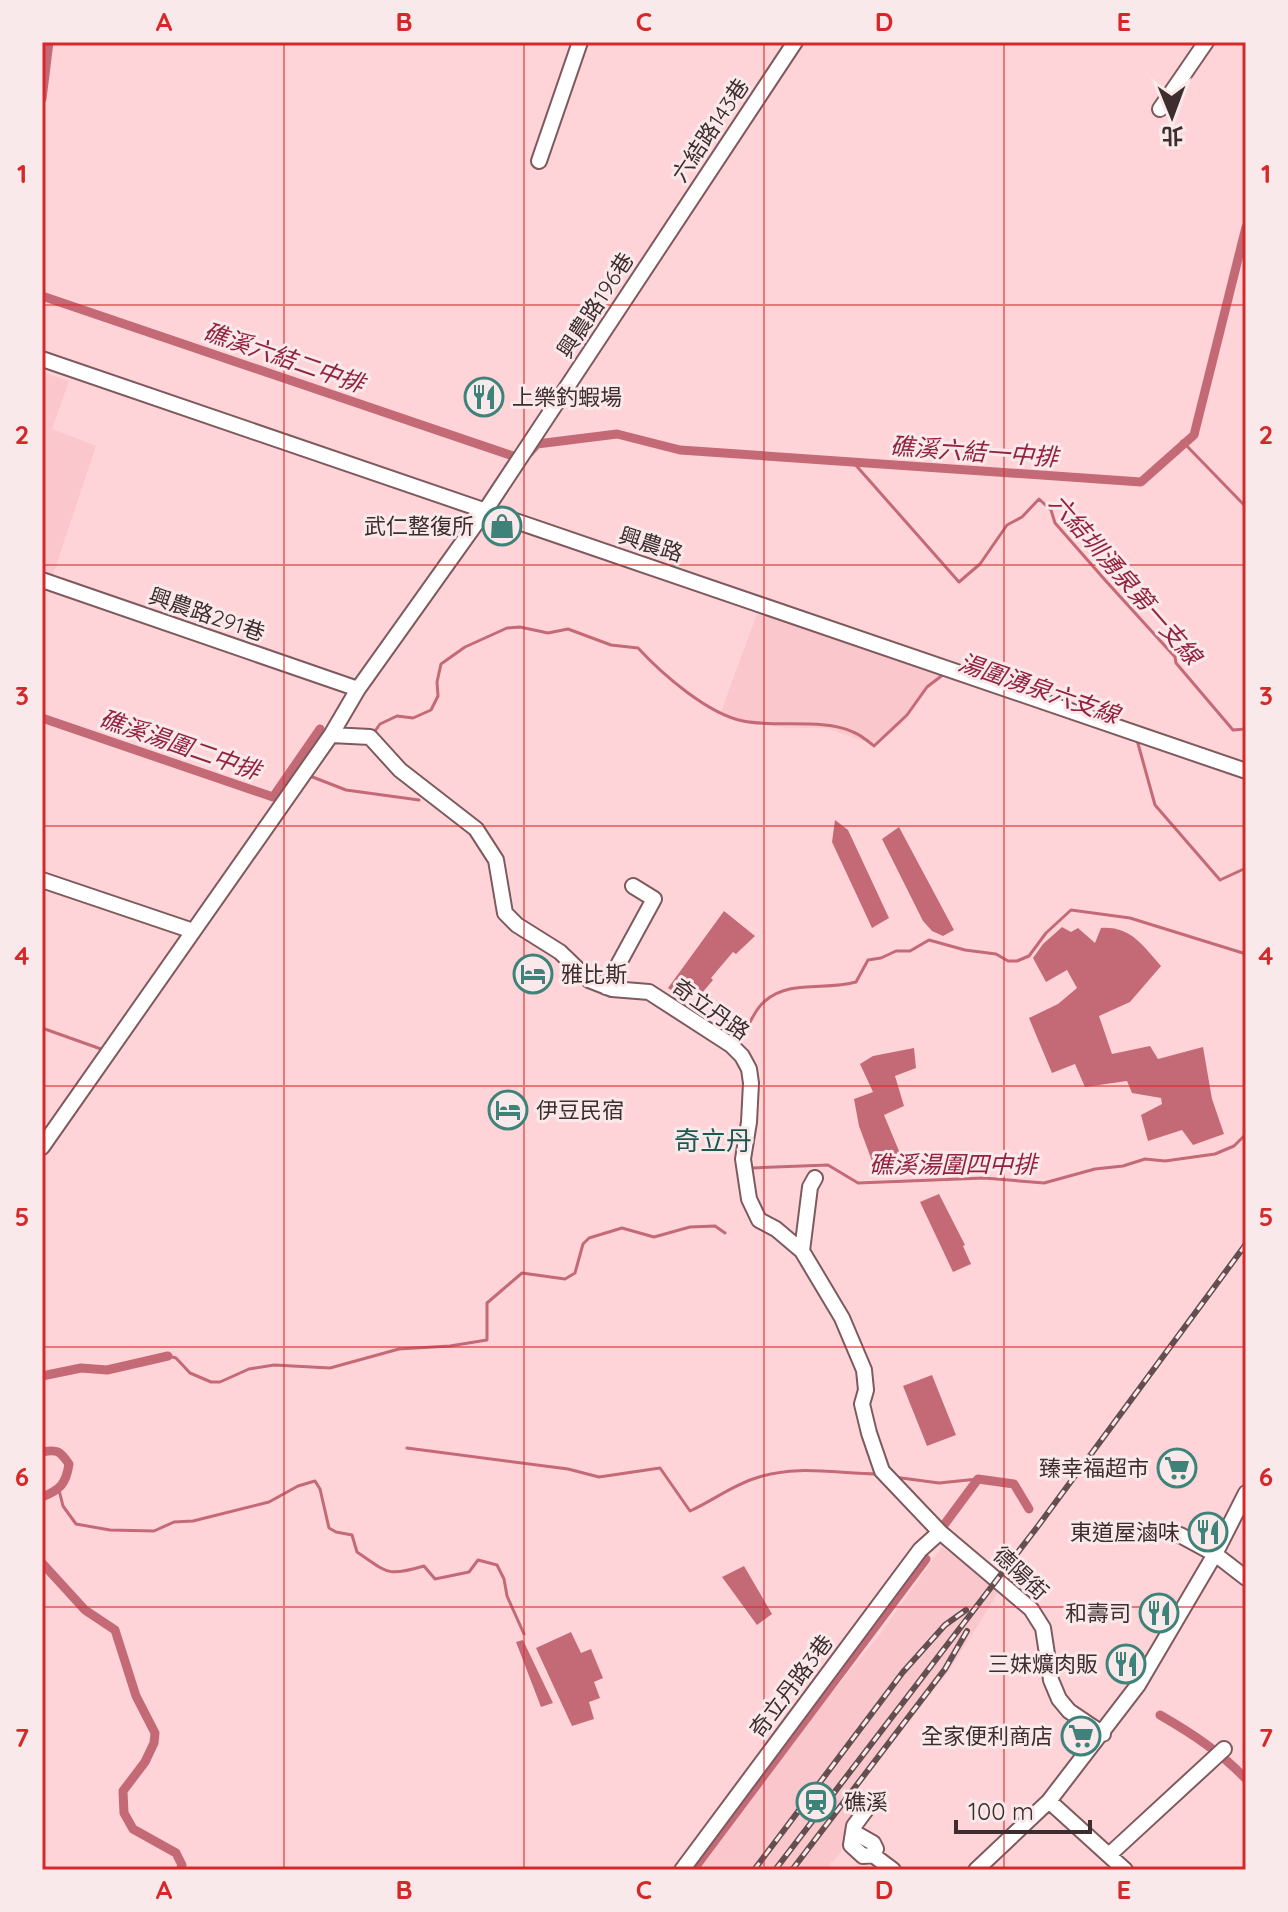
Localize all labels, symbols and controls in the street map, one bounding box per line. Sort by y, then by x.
text: A [156,5,173,38]
text: B [395,5,413,38]
text: C [636,5,652,38]
text: D [875,5,893,38]
text: E [1117,5,1131,38]
street label: 六結路143巷 [665,73,755,187]
north arrow [1132,76,1212,156]
text: 北 [1161,122,1184,150]
text: 1 [17,157,27,190]
text: 1 [1261,157,1271,190]
street label: 興農路196巷 [551,247,639,363]
water label: 礁溪六結二中排 [200,315,371,400]
restaurant icon: 上樂釣蝦場 [463,376,505,418]
place label: 上樂釣蝦場 [512,383,622,411]
text: 2 [15,418,29,451]
text: 2 [1259,418,1273,451]
water label: 礁溪六結一中排 [889,430,1062,472]
water label: 六結圳湧泉第一支線 [1044,488,1210,673]
shop icon: 武仁整復所 [481,505,523,547]
place label: 武仁整復所 [364,512,474,540]
street label: 興農路 [615,520,687,568]
street label: 興農路291巷 [145,581,269,647]
water label: 湯圍湧泉六支線 [955,646,1126,731]
text: 3 [15,679,29,712]
text: 3 [1259,679,1273,712]
water label: 礁溪湯圍二中排 [96,702,267,787]
text: 4 [14,939,30,972]
text: 4 [1258,939,1274,972]
hotel icon: 雅比斯 [512,953,554,995]
place label: 雅比斯 [561,960,627,988]
street label: 奇立丹路 [667,972,755,1046]
hotel icon: 伊豆民宿 [487,1089,529,1131]
place label: 伊豆民宿 [536,1096,624,1124]
district label: 奇立丹 [674,1124,752,1157]
water label: 礁溪湯圍四中排 [869,1149,1040,1179]
text: 5 [15,1200,29,1233]
text: 5 [1259,1200,1273,1233]
supermarket icon: 臻幸福超市 [1156,1447,1198,1489]
place label: 臻幸福超市 [1039,1454,1149,1482]
text: 6 [15,1460,29,1493]
text: 6 [1259,1460,1273,1493]
restaurant icon: 東道屋滷味 [1187,1511,1229,1553]
place label: 東道屋滷味 [1070,1518,1180,1546]
street label: 德陽街 [987,1540,1055,1606]
restaurant icon: 和壽司 [1138,1592,1180,1634]
place label: 和壽司 [1065,1599,1131,1627]
street label: 奇立丹路3巷 [743,1629,839,1743]
restaurant icon: 三妹爌肉販 [1105,1643,1147,1685]
place label: 三妹爌肉販 [988,1650,1098,1678]
supermarket icon: 全家便利商店 [1060,1715,1102,1757]
text: 7 [15,1721,29,1754]
text: 7 [1259,1721,1273,1754]
place label: 全家便利商店 [921,1722,1053,1750]
station icon: 礁溪 [795,1781,837,1823]
scale bar [956,1784,1090,1834]
place label: 礁溪 [844,1788,888,1816]
text: 100 m [968,1796,1034,1826]
text: A [156,1873,173,1906]
text: B [395,1873,413,1906]
text: C [636,1873,652,1906]
text: D [875,1873,893,1906]
text: E [1117,1873,1131,1906]

